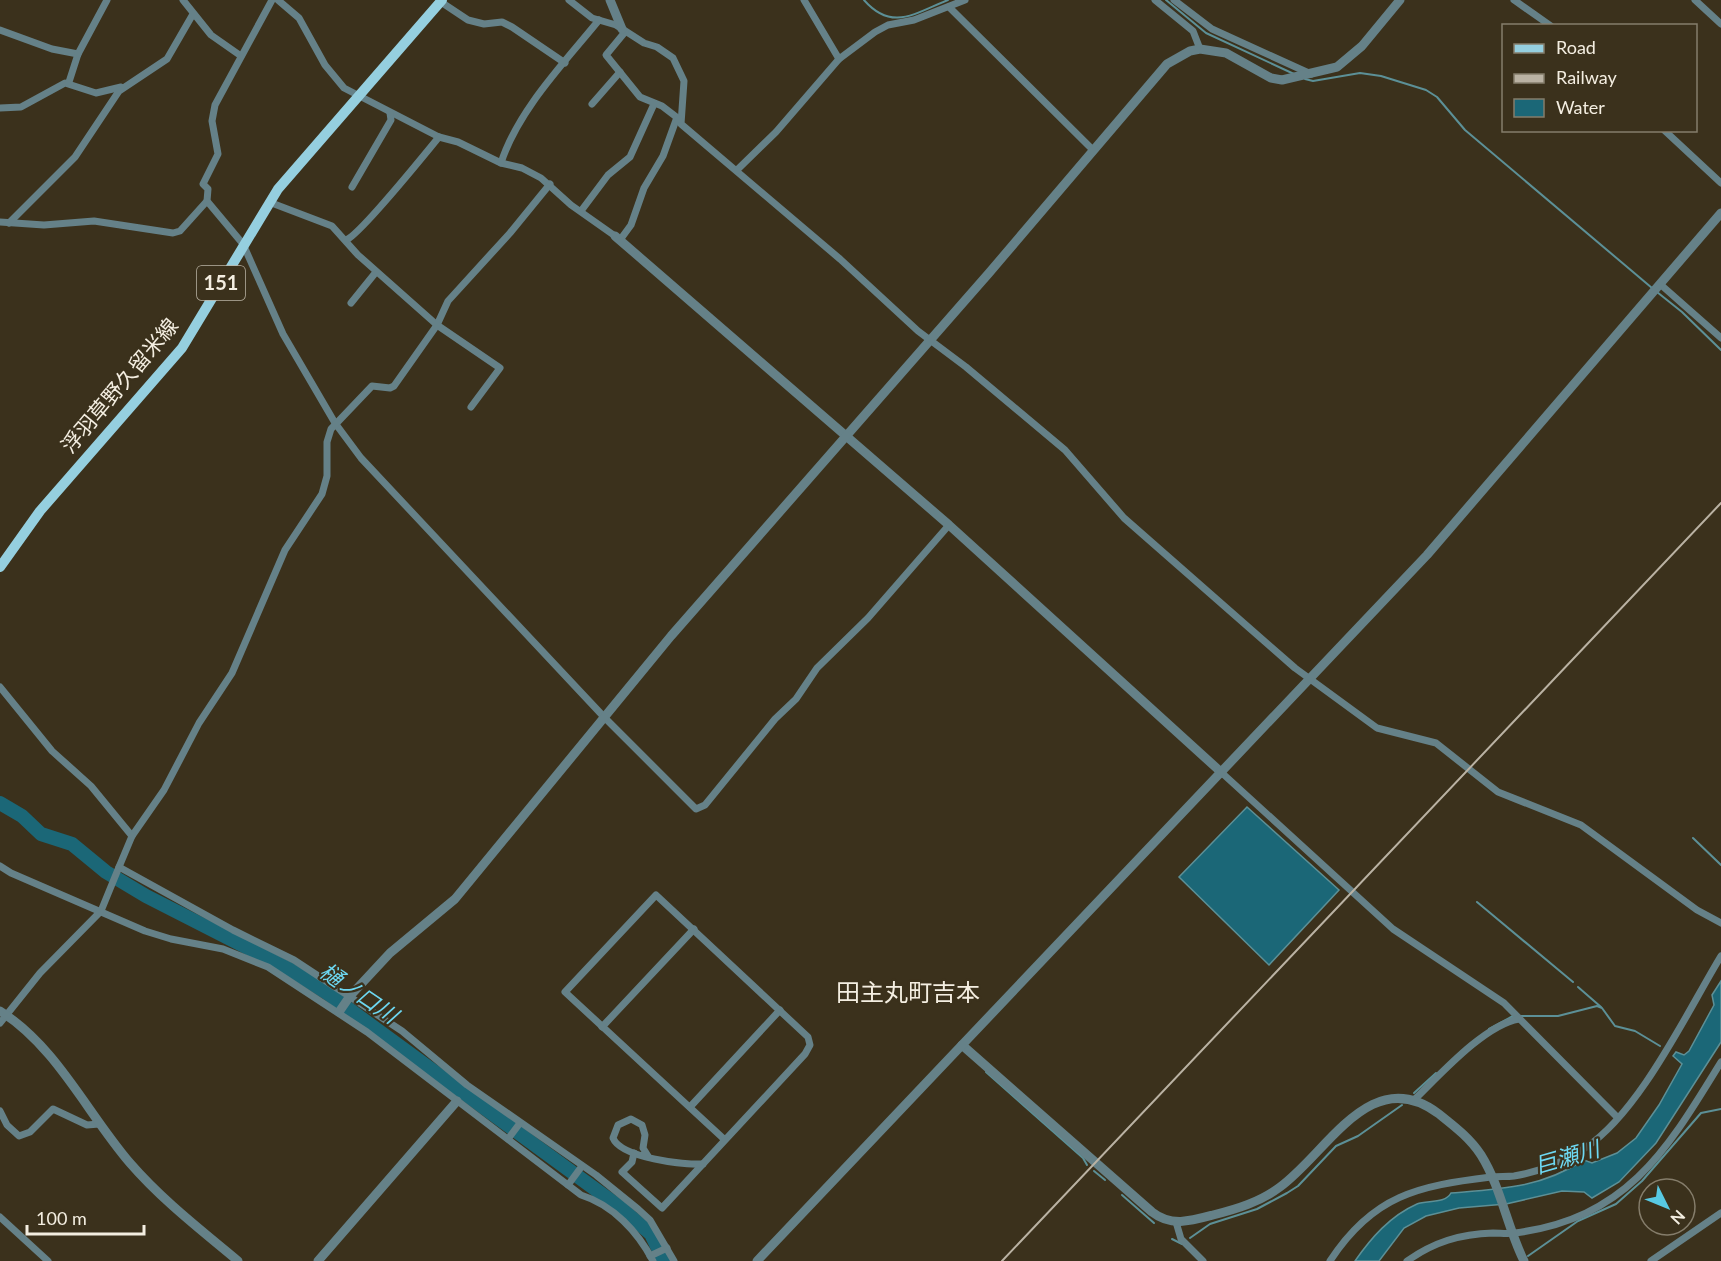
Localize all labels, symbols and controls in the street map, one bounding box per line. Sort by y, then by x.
legend [1502,24,1697,132]
text: Road [1556,36,1596,58]
text: Railway [1556,66,1617,88]
text: Water [1556,96,1605,118]
road number: 151 [197,266,245,300]
street label: 浮羽草野久留米線 [55,313,182,457]
water label: 樋ノ口川 [315,957,405,1029]
district label: 田主丸町吉本 [836,977,980,1006]
water label: 巨瀬川 [1531,1134,1604,1179]
north arrow [1637,1177,1697,1237]
scale bar [27,1198,144,1236]
text: 100 m [36,1207,87,1229]
text: N [1667,1207,1689,1229]

